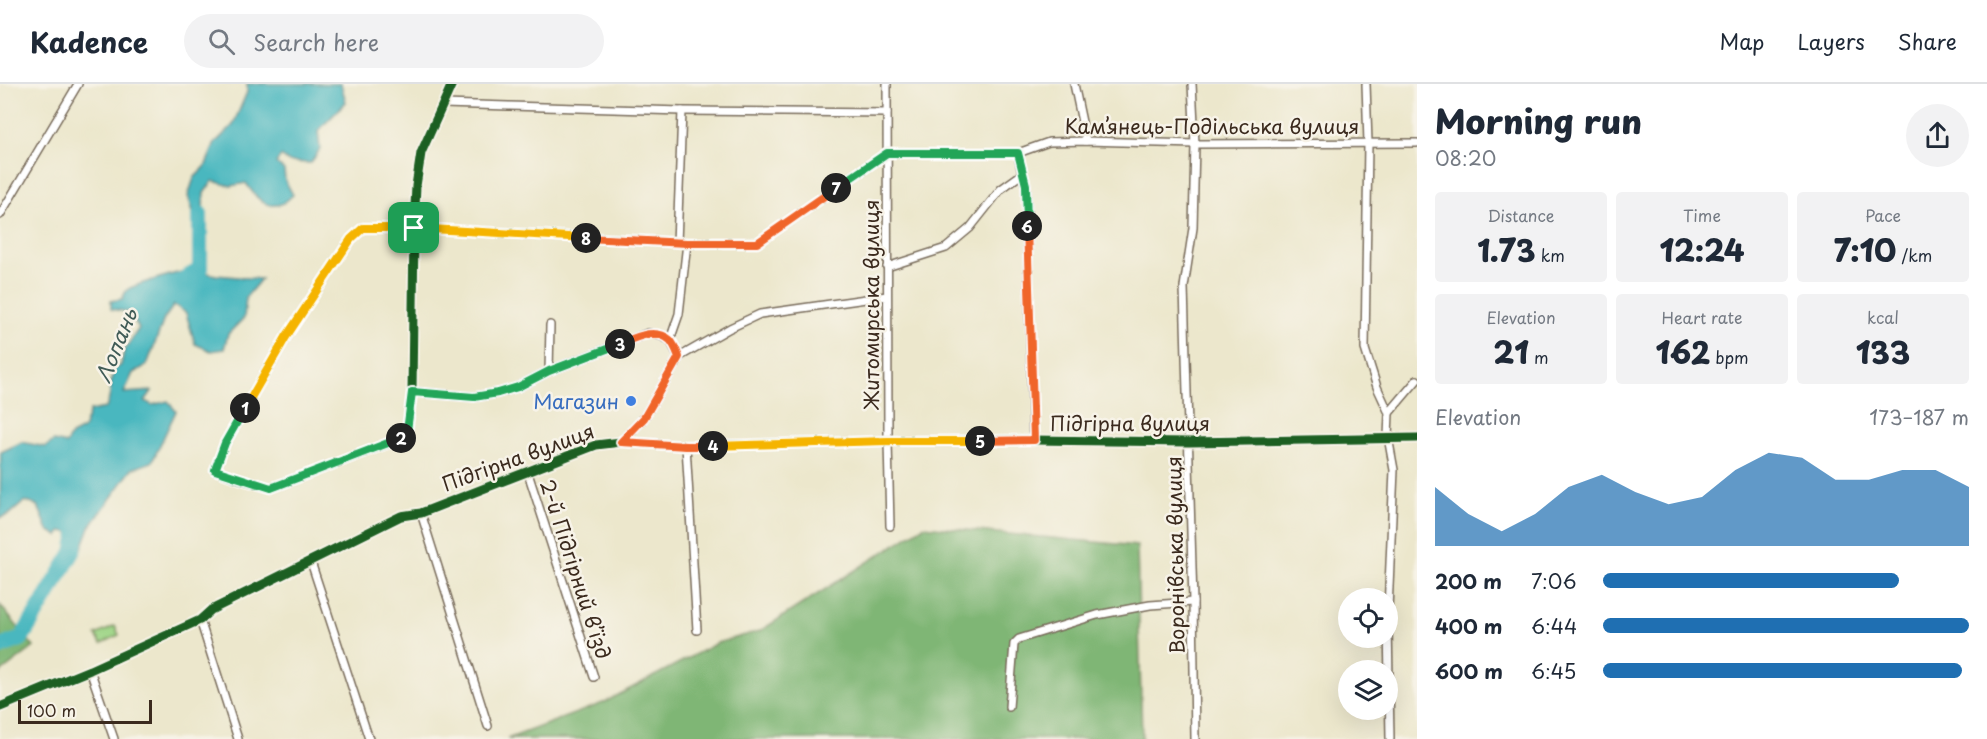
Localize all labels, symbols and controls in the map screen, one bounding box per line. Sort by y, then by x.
search box [184,14,604,68]
text: Kadence [30,20,148,63]
icon: search [205,25,238,58]
text: Search here [253,25,379,58]
text: Map [1720,25,1764,57]
text: Layers [1797,25,1865,57]
text: Share [1898,25,1957,57]
text: Morning run [1435,95,1642,145]
button: share [1906,104,1969,167]
street label: Кам’янець-Подільська вулиця [1065,111,1359,141]
text: 08:20 [1435,143,1496,173]
pin: 7 [821,173,851,203]
text: 7 [831,176,841,200]
street label: Житомирська вулиця [856,199,886,411]
pin [388,202,439,253]
text: Distance [1487,203,1555,227]
text: Time [1683,203,1721,227]
text: Pace [1865,203,1901,227]
icon: arrive [397,211,430,244]
pin: 6 [1012,211,1042,241]
text: 6 [1021,214,1033,238]
pin: 8 [571,223,601,253]
text: 8 [581,226,591,250]
text: 1.73 [1477,227,1535,272]
text: 12:24 [1660,227,1744,272]
text: 7:10 [1834,227,1896,272]
text: km [1535,243,1565,267]
text: /km [1896,243,1932,267]
water label: Лопань [86,302,145,387]
text: Elevation [1486,305,1556,329]
text: Heart rate [1662,305,1742,329]
text: kcal [1867,305,1899,329]
pin: 3 [605,329,635,359]
text: 21 [1493,329,1529,374]
text: 162 [1655,329,1710,374]
text: 133 [1856,329,1910,374]
text: 3 [615,332,625,356]
text: m [1529,345,1549,369]
text: bpm [1710,345,1749,369]
place label: Магазин [533,386,619,416]
pin: 1 [230,393,260,423]
marker: Магазин [624,394,638,408]
text: 1 [241,396,249,420]
text: Elevation [1435,402,1521,432]
text: 173–187 m [1869,402,1969,432]
street label: Підгірна вулиця [1050,408,1210,438]
street label: Підгірна вулиця [438,416,598,498]
pin: 2 [386,423,416,453]
text: 2 [395,426,407,450]
pin: 5 [965,426,995,456]
text: 5 [975,429,985,453]
pin: 4 [698,431,728,461]
text: 4 [708,434,718,458]
street label: Воронівська вулиця [1158,456,1192,654]
street label: 2-й Підгірний в’їзд [533,475,619,663]
text: 200 m [1435,566,1502,596]
text: 7:06 [1531,566,1576,596]
map controls [1338,588,1398,720]
button: locate [1338,588,1398,648]
text: 400 m [1435,611,1503,641]
text: 6:44 [1531,611,1577,641]
text: 600 m [1435,656,1503,686]
text: 6:45 [1531,656,1576,686]
button: layers [1338,660,1398,720]
scale bar [18,697,152,724]
text: 100 m [27,698,76,722]

